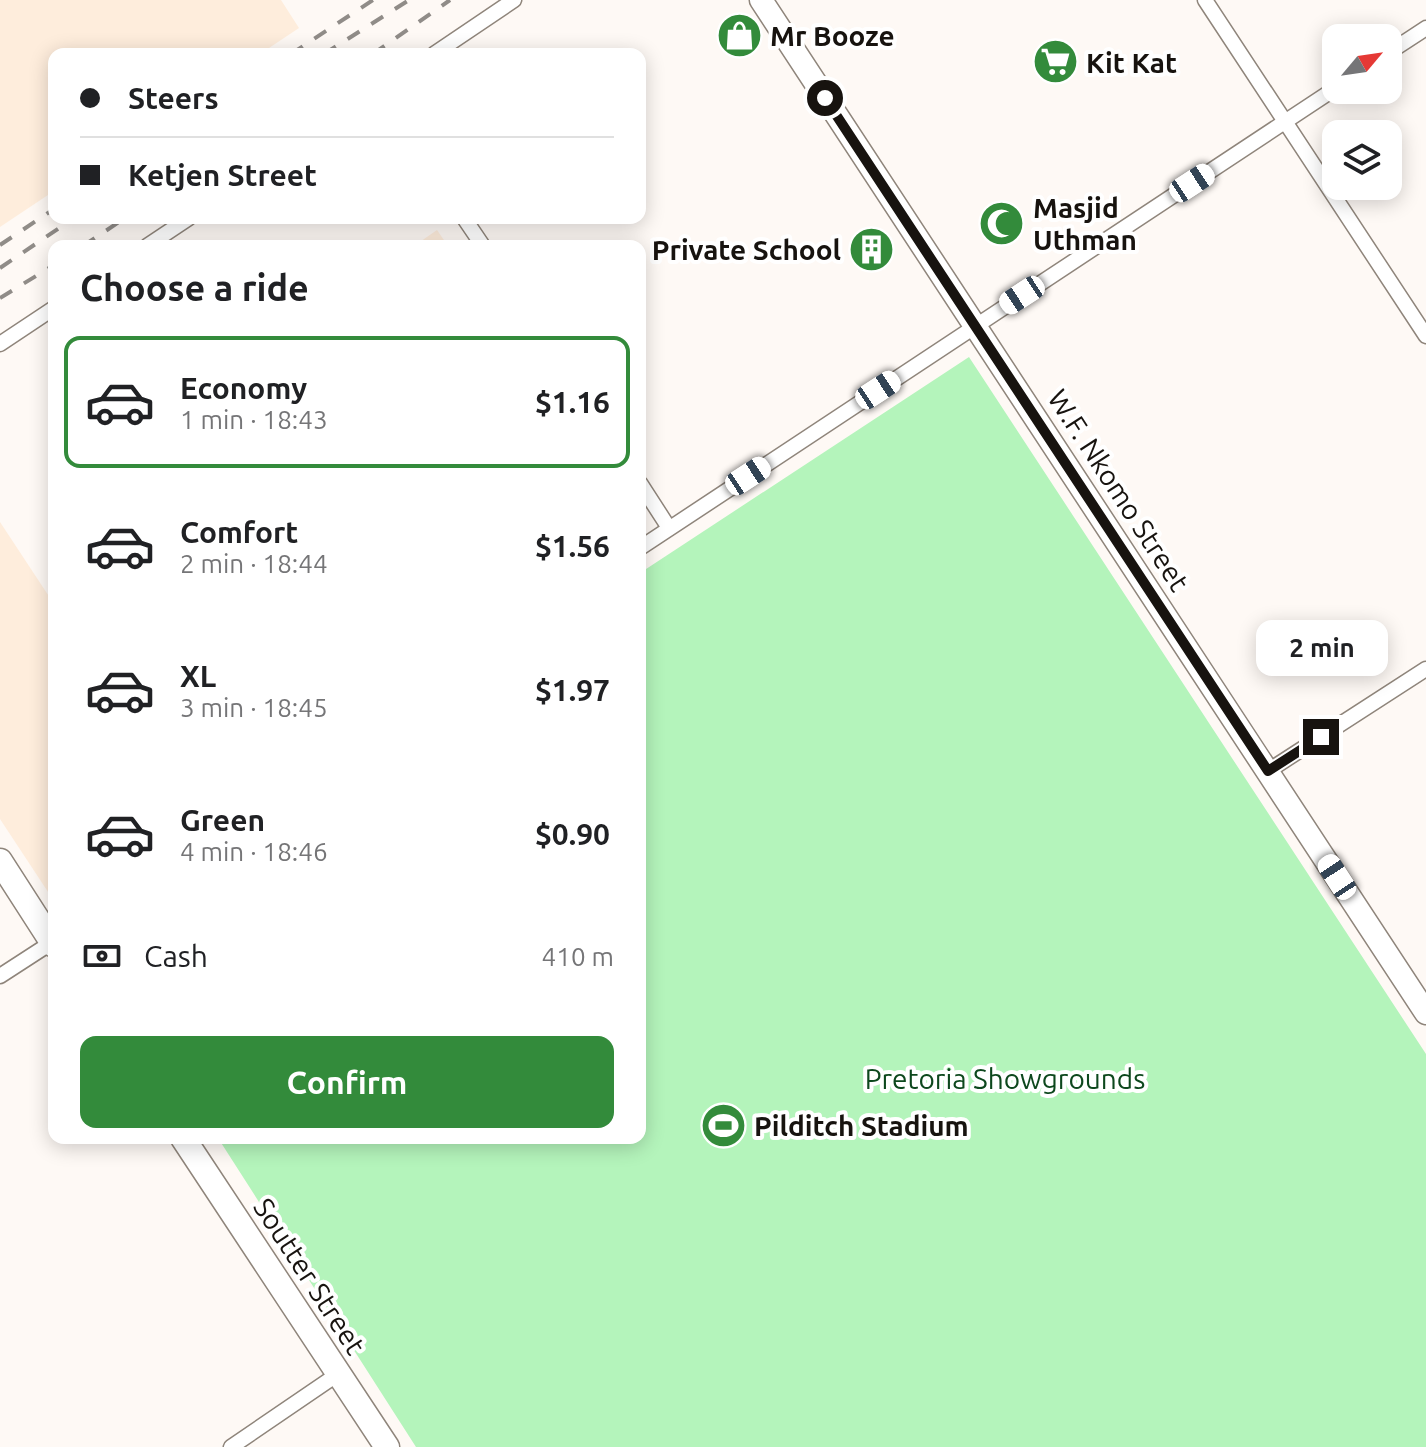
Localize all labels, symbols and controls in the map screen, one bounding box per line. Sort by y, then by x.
shop icon: Mr Booze [715,11,763,59]
place label: Mr Booze [770,20,895,51]
north arrow [1322,24,1402,104]
map controls [1322,24,1402,200]
supermarket icon: Kit Kat [1031,38,1079,86]
place label: Kit Kat [1086,47,1177,78]
route start [807,80,843,116]
text: Steers [128,81,219,115]
button: layers [1322,120,1402,200]
text: Ketjen Street [128,158,317,192]
car [1165,160,1219,206]
place label: Masjid Uthman [1033,192,1137,255]
mosque icon: Masjid Uthman [978,199,1026,247]
building icon: Private School [848,225,896,273]
place label: Private School [652,234,841,265]
text: Choose a ride [80,267,309,308]
car [995,272,1049,318]
icon: car [84,366,156,438]
car [851,367,905,413]
text: Economy [180,371,307,405]
street label: W.F. Nkomo Street [1042,384,1196,596]
text: $1.16 [535,385,610,419]
text: 1 min · 18:43 [180,405,328,434]
car [721,453,775,499]
icon: car [84,510,156,582]
text: Comfort [180,515,298,549]
text: $1.56 [535,529,610,563]
text: 2 min · 18:44 [180,549,328,578]
callout: 2 min [1255,621,1387,677]
text: 2 min [1289,633,1355,662]
icon: car [84,654,156,726]
text: XL [180,659,216,693]
text: $1.97 [535,673,610,707]
text: 3 min · 18:45 [180,693,328,722]
route end [1303,719,1339,755]
icon: car [84,798,156,870]
text: Green [180,803,265,837]
text: $0.90 [535,817,610,851]
text: 4 min · 18:46 [180,837,328,866]
car [1314,850,1360,904]
icon: cash [80,934,124,978]
text: Cash [144,939,208,973]
text: 410 m [542,942,614,971]
button: Confirm [80,1036,614,1128]
park label: Pretoria Showgrounds [865,1063,1145,1094]
sports icon: Pilditch Stadium [699,1101,747,1149]
place label: Pilditch Stadium [754,1110,969,1141]
street label: Soutter Street [248,1192,372,1360]

